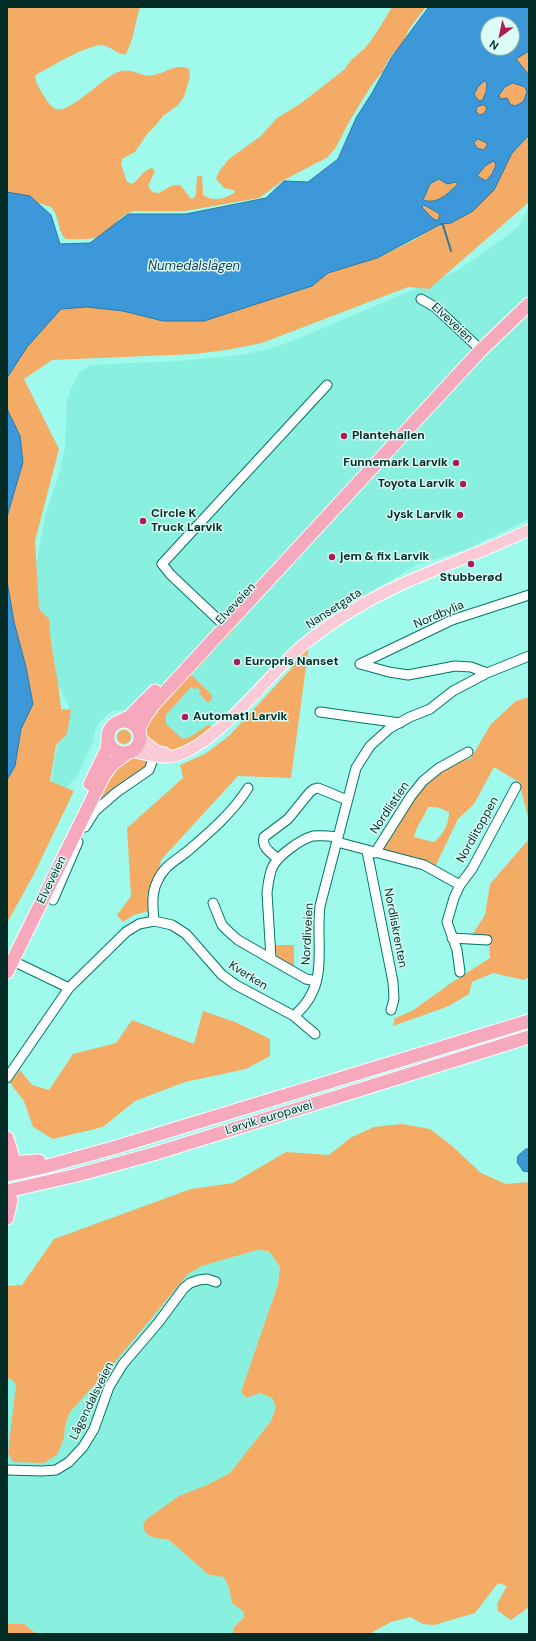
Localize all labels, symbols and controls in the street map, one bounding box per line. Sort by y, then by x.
north arrow [480,16,520,56]
text: N [487,37,501,53]
water label: Numedalslågen [148,259,240,275]
street label: Elveveien [428,300,476,346]
place label: Plantehallen [352,429,425,443]
marker: Plantehallen [339,431,349,441]
place label: Funnemark Larvik [343,456,448,470]
marker: Funnemark Larvik [451,458,461,468]
place label: Toyota Larvik [378,477,455,491]
marker: Toyota Larvik [458,479,468,489]
place label: Circle K Truck Larvik [151,507,223,535]
place label: Jysk Larvik [387,508,452,522]
marker: Jysk Larvik [455,510,465,520]
marker: Circle K Truck Larvik [138,516,148,526]
place label: jem & fix Larvik [340,550,429,564]
marker: jem & fix Larvik [327,552,337,562]
marker: Stubberød [466,559,476,569]
place label: Stubberød [440,571,502,585]
street label: Elveveien [213,580,259,628]
street label: Nansetgata [304,586,364,632]
street label: Nordbylia [412,598,466,632]
place label: Europris Nanset [245,655,339,669]
marker: Europris Nanset [232,657,242,667]
place label: Automat1 Larvik [193,710,287,724]
marker: Automat1 Larvik [180,712,190,722]
street label: Nordlistien [367,779,413,837]
street label: Nordlitoppen [454,795,502,865]
street label: Elveveien [34,854,70,906]
street label: Nordliskrenten [380,887,410,969]
street label: Nordliveien [299,903,317,965]
street label: Kverken [226,958,270,994]
street label: Larvik europavei [224,1098,314,1138]
street label: Lågendalsveien [67,1360,117,1442]

